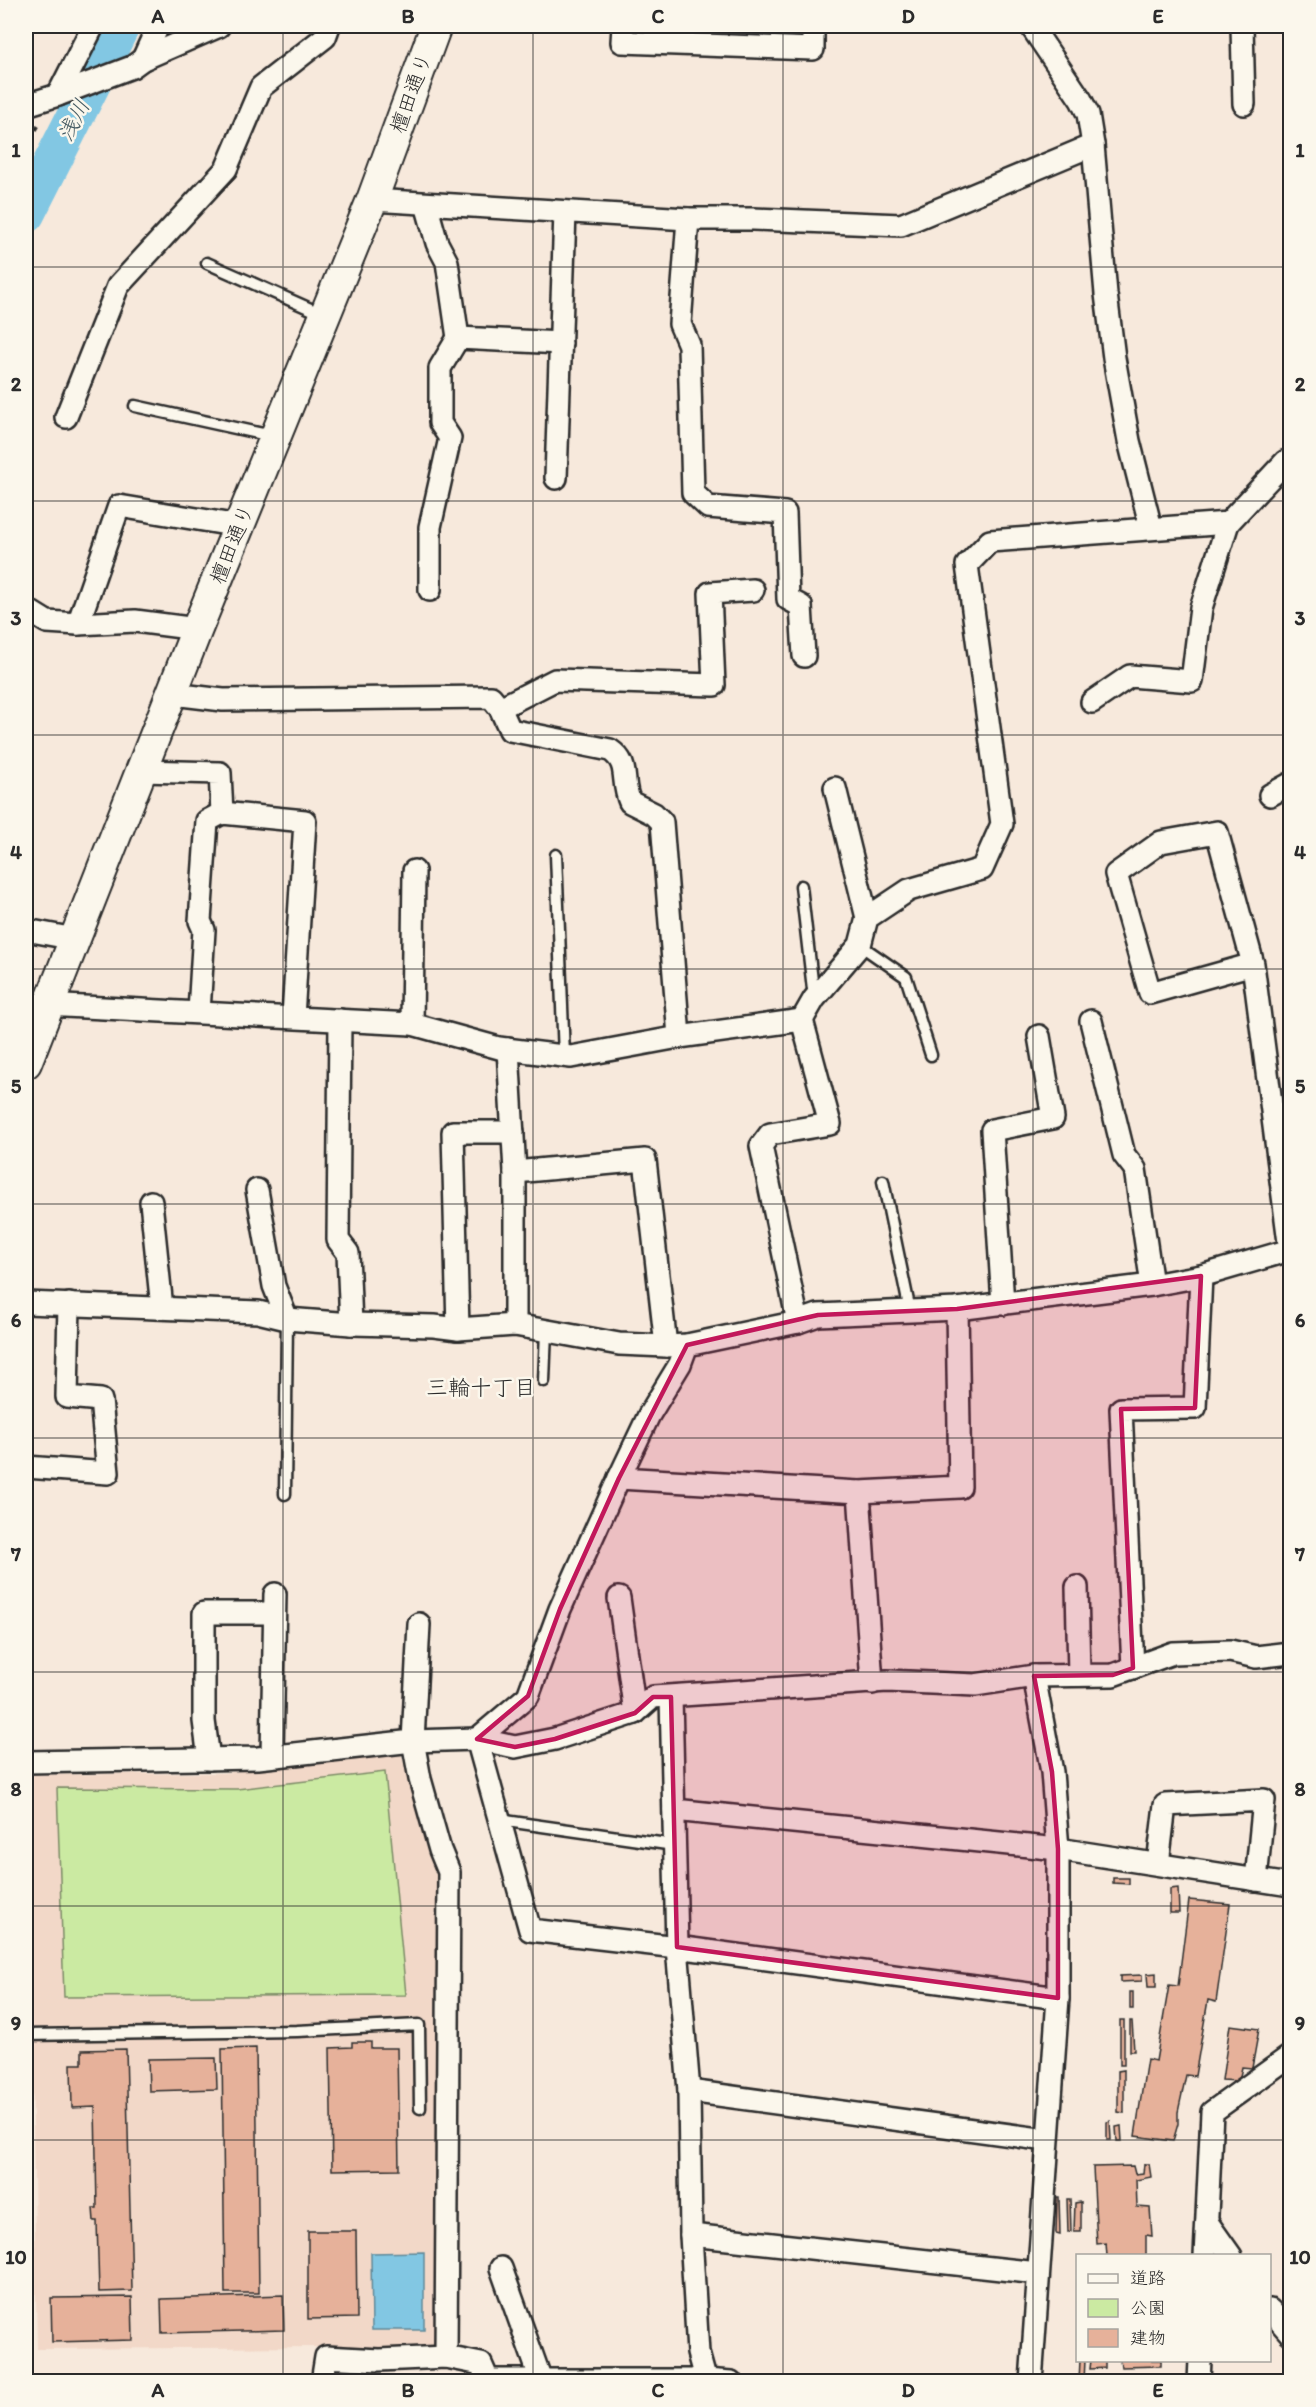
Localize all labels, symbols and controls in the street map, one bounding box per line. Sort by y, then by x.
text: A [151,4,165,28]
text: B [402,4,415,28]
text: C [652,4,665,28]
text: D [901,4,915,28]
text: E [1152,4,1164,28]
street label: 檀田通り [384,49,437,137]
water label: 浅川 [51,94,95,146]
text: 1 [11,138,21,162]
text: 1 [1295,138,1305,162]
text: 2 [11,372,22,396]
text: 2 [1295,372,1306,396]
street label: 檀田通り [204,500,259,587]
text: 3 [11,606,22,630]
text: 3 [1295,606,1306,630]
text: 4 [10,840,22,864]
text: 4 [1294,840,1306,864]
text: 5 [11,1074,22,1098]
text: 5 [1295,1074,1306,1098]
text: 6 [11,1308,22,1332]
text: 6 [1295,1308,1306,1332]
district label: 三輪十丁目 [426,1374,536,1401]
text: 7 [10,1542,21,1566]
text: 7 [1294,1542,1305,1566]
text: 8 [11,1777,22,1801]
text: 8 [1295,1777,1306,1801]
text: 9 [11,2011,21,2035]
text: 9 [1295,2011,1305,2035]
text: 10 [5,2245,27,2269]
text: 10 [1289,2245,1311,2269]
legend [1076,2254,1271,2362]
text: 道路 [1130,2267,1166,2289]
text: 公園 [1130,2297,1166,2319]
text: 建物 [1130,2327,1166,2349]
text: A [151,2378,165,2402]
text: B [402,2378,415,2402]
text: C [652,2378,665,2402]
text: D [901,2378,915,2402]
text: E [1152,2378,1164,2402]

